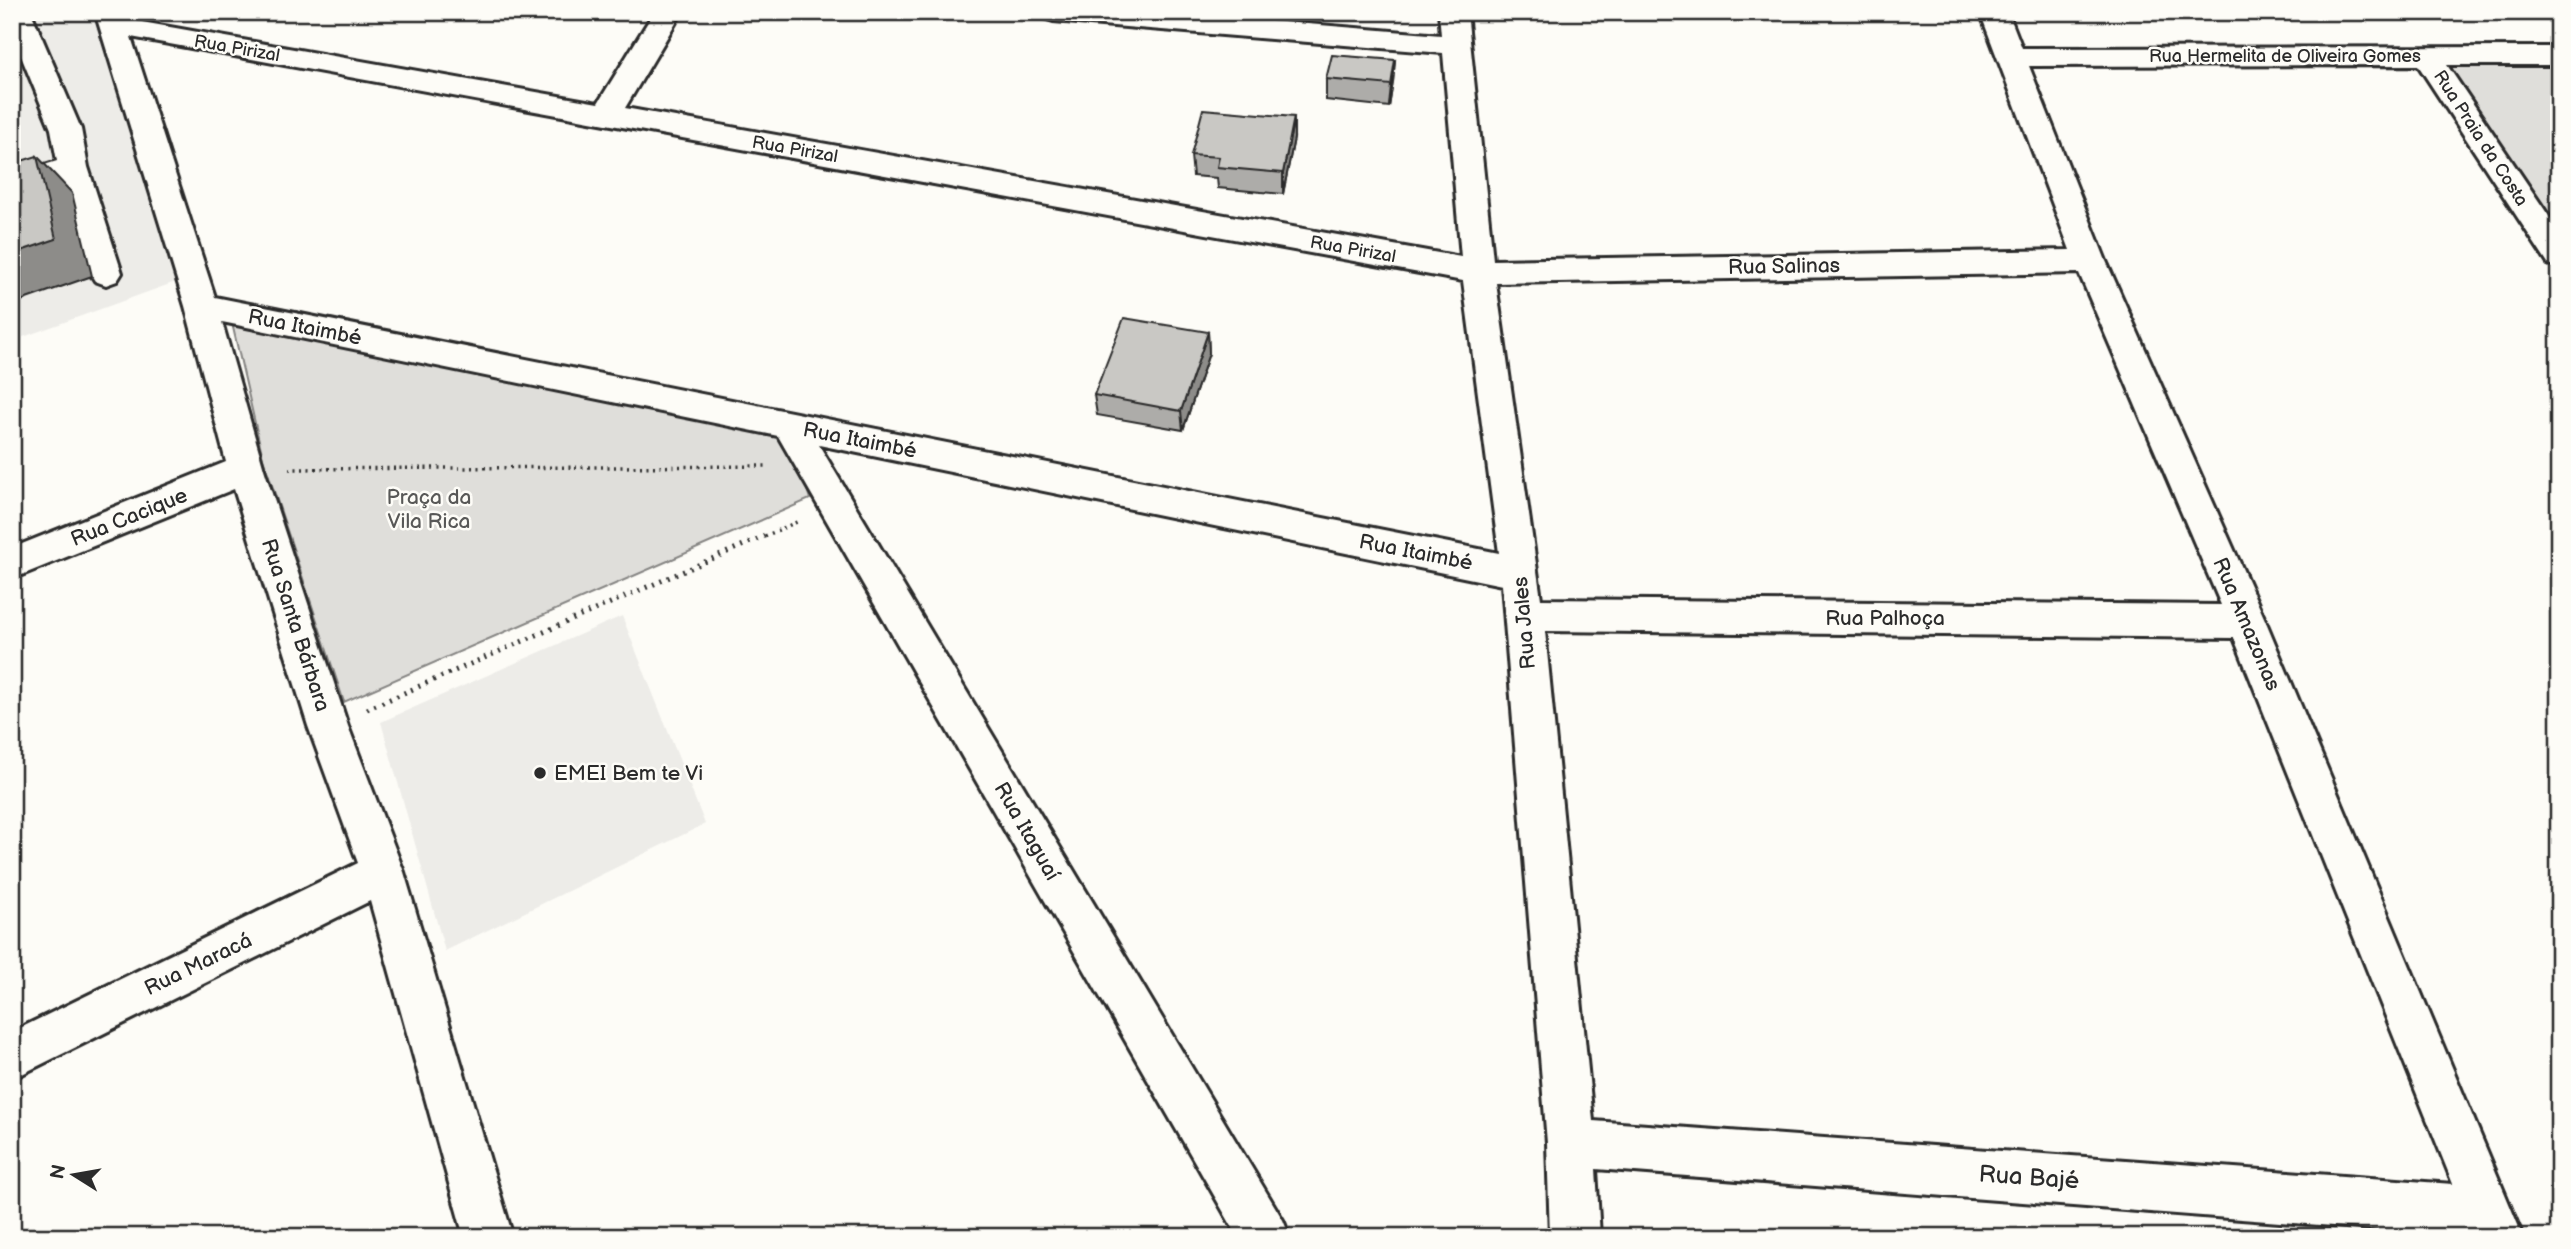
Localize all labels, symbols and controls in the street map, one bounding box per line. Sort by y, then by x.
street label: Rua Pirizal [192,31,281,66]
street label: Rua Hermelita de Oliveira Gomes [2149,46,2421,67]
street label: Rua Praia da Costa [2429,67,2532,210]
street label: Rua Pirizal [750,132,839,167]
street label: Rua Pirizal [1308,232,1397,267]
street label: Rua Salinas [1728,253,1840,280]
street label: Rua Itaimbé [246,304,364,351]
street label: Rua Itaimbé [801,417,919,464]
street label: Rua Cacique [67,483,191,552]
park label: Praça da Vila Rica [387,485,471,534]
street label: Rua Itaimbé [1357,529,1475,576]
street label: Rua Santa Bárbara [256,536,335,715]
street label: Rua Amazonas [2207,554,2286,694]
street label: Rua Jales [1508,576,1541,670]
street label: Rua Palhoça [1825,606,1945,631]
place label: EMEI Bem te Vi [554,761,703,786]
marker: EMEI Bem te Vi [532,765,548,781]
street label: Rua Itaguaí [988,778,1065,886]
street label: Rua Maracá [140,928,256,1001]
north arrow [38,1140,108,1210]
street label: Rua Bajé [1978,1160,2080,1195]
text: N [46,1163,71,1181]

